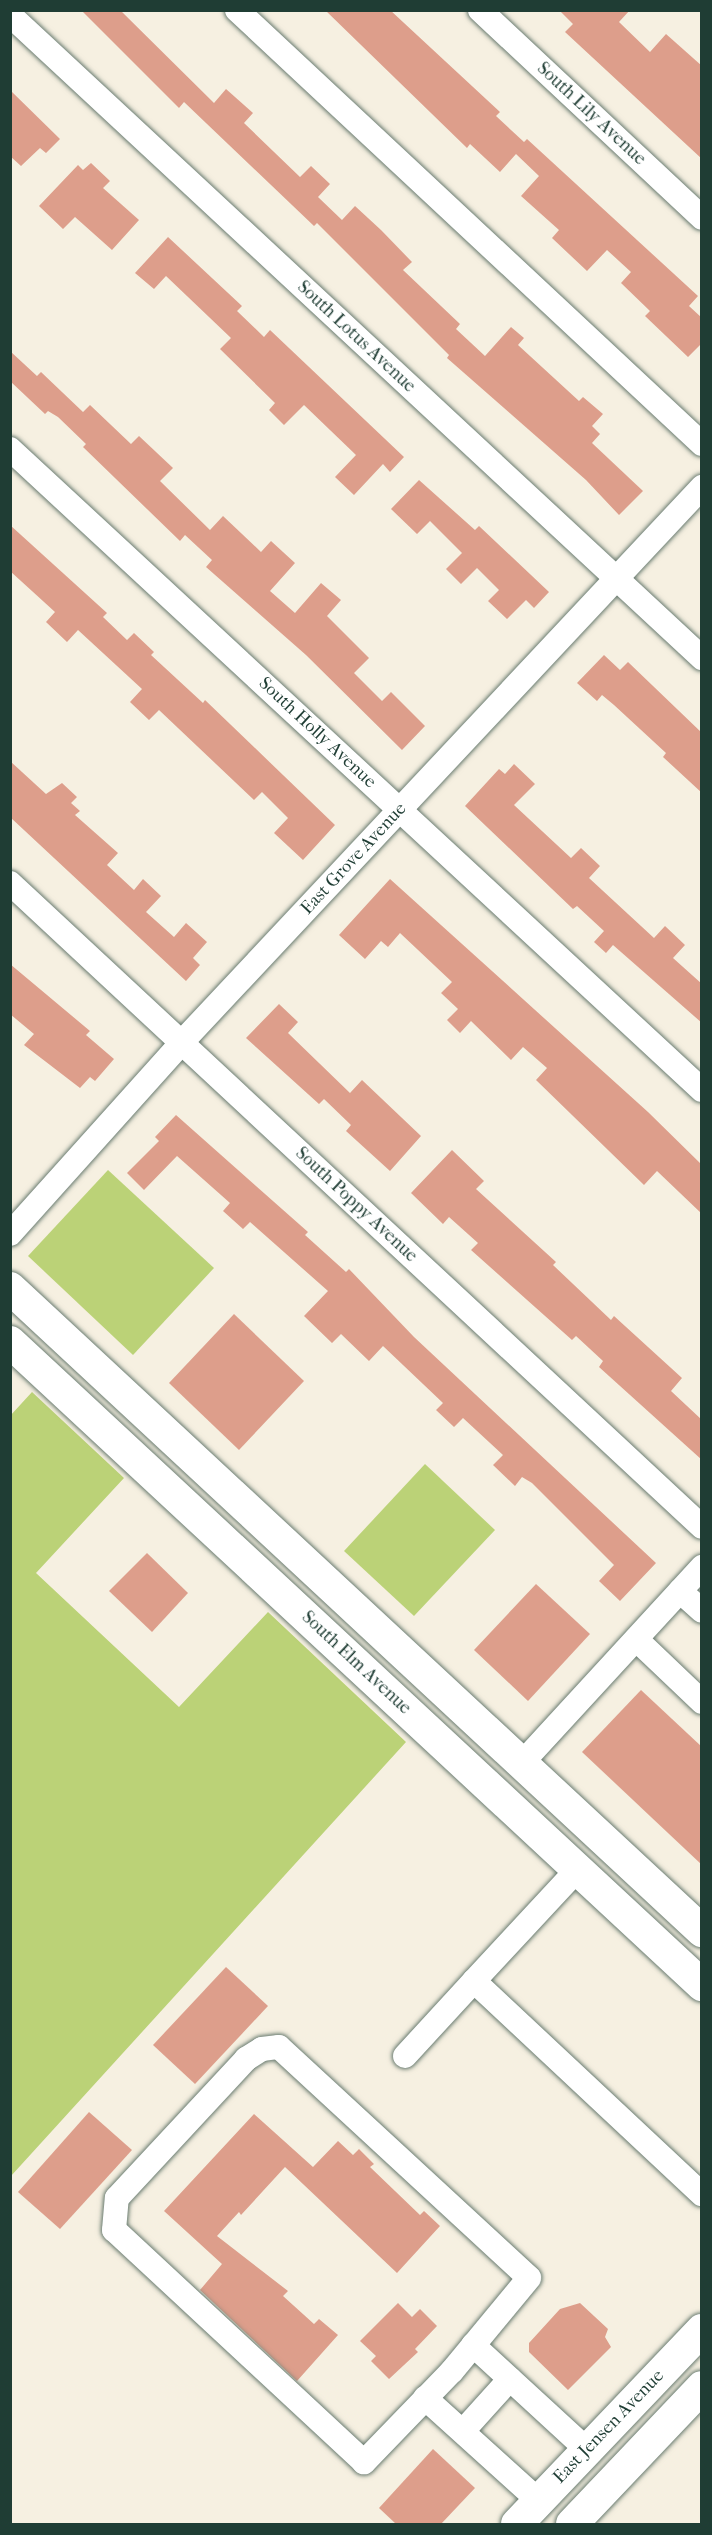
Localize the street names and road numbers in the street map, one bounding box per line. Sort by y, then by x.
street label: South Lily Avenue [532,58,650,170]
street label: South Lotus Avenue [292,277,420,397]
street label: South Holly Avenue [254,673,380,793]
street label: East Grove Avenue [297,799,411,919]
street label: South Poppy Avenue [290,1143,422,1267]
street label: South Elm Avenue [297,1607,415,1719]
street label: East Jensen Avenue [549,2366,669,2488]

